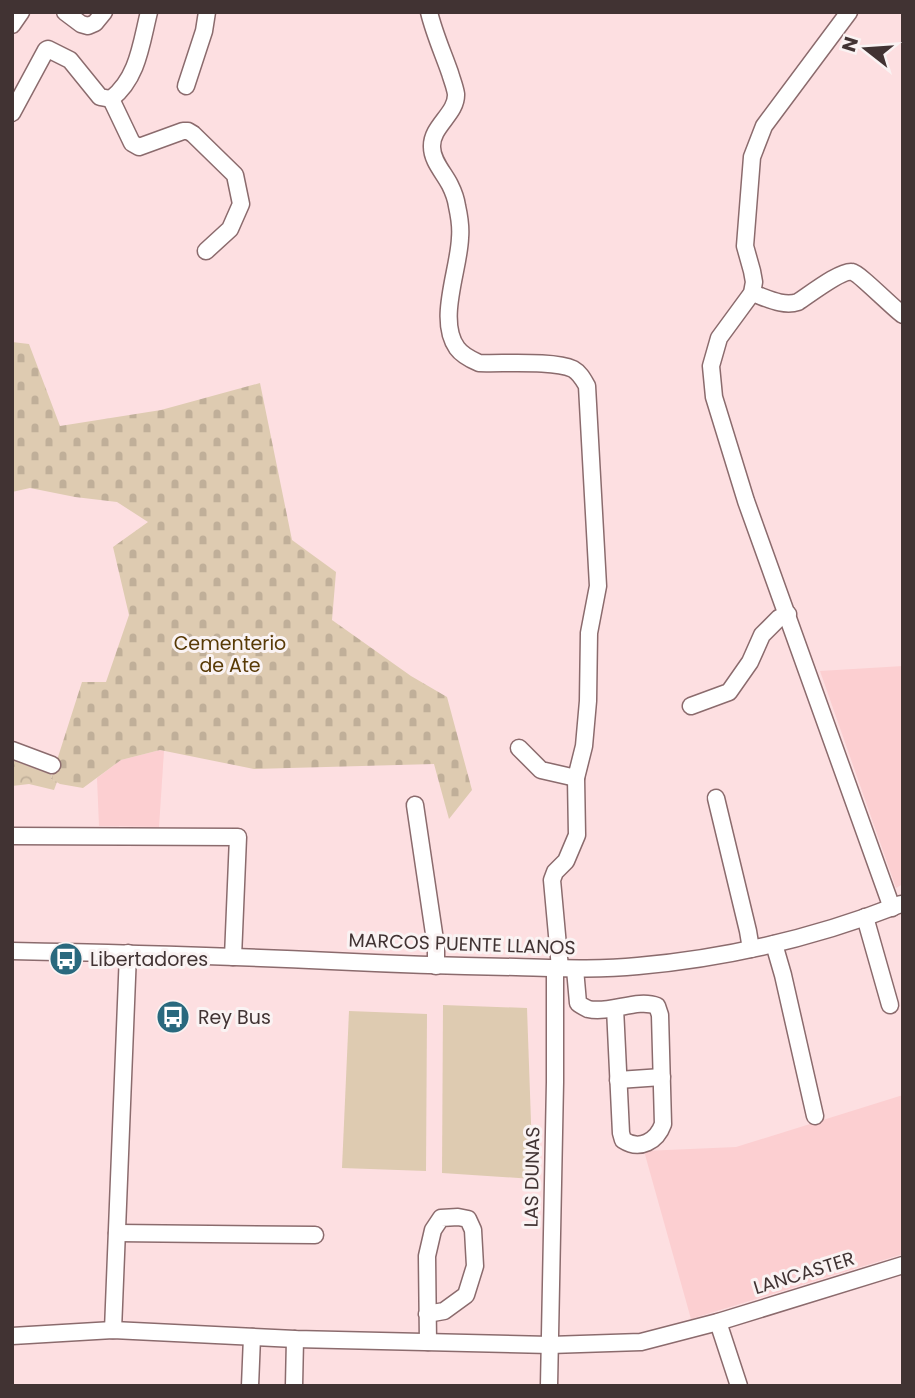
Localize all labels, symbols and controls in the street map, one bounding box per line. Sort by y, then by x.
north arrow [831,14,901,84]
text: N [835,33,865,55]
park label: Cementerio de Ate [174,630,286,679]
street label: MARCOS PUENTE LLANOS [348,927,576,961]
bus stop icon: Libertadores [47,940,85,978]
place label: Libertadores [90,946,208,973]
bus stop icon: Rey Bus [154,998,192,1036]
place label: Rey Bus [198,1004,271,1031]
street label: LAS DUNAS [518,1126,546,1228]
street label: LANCASTER [750,1245,858,1301]

